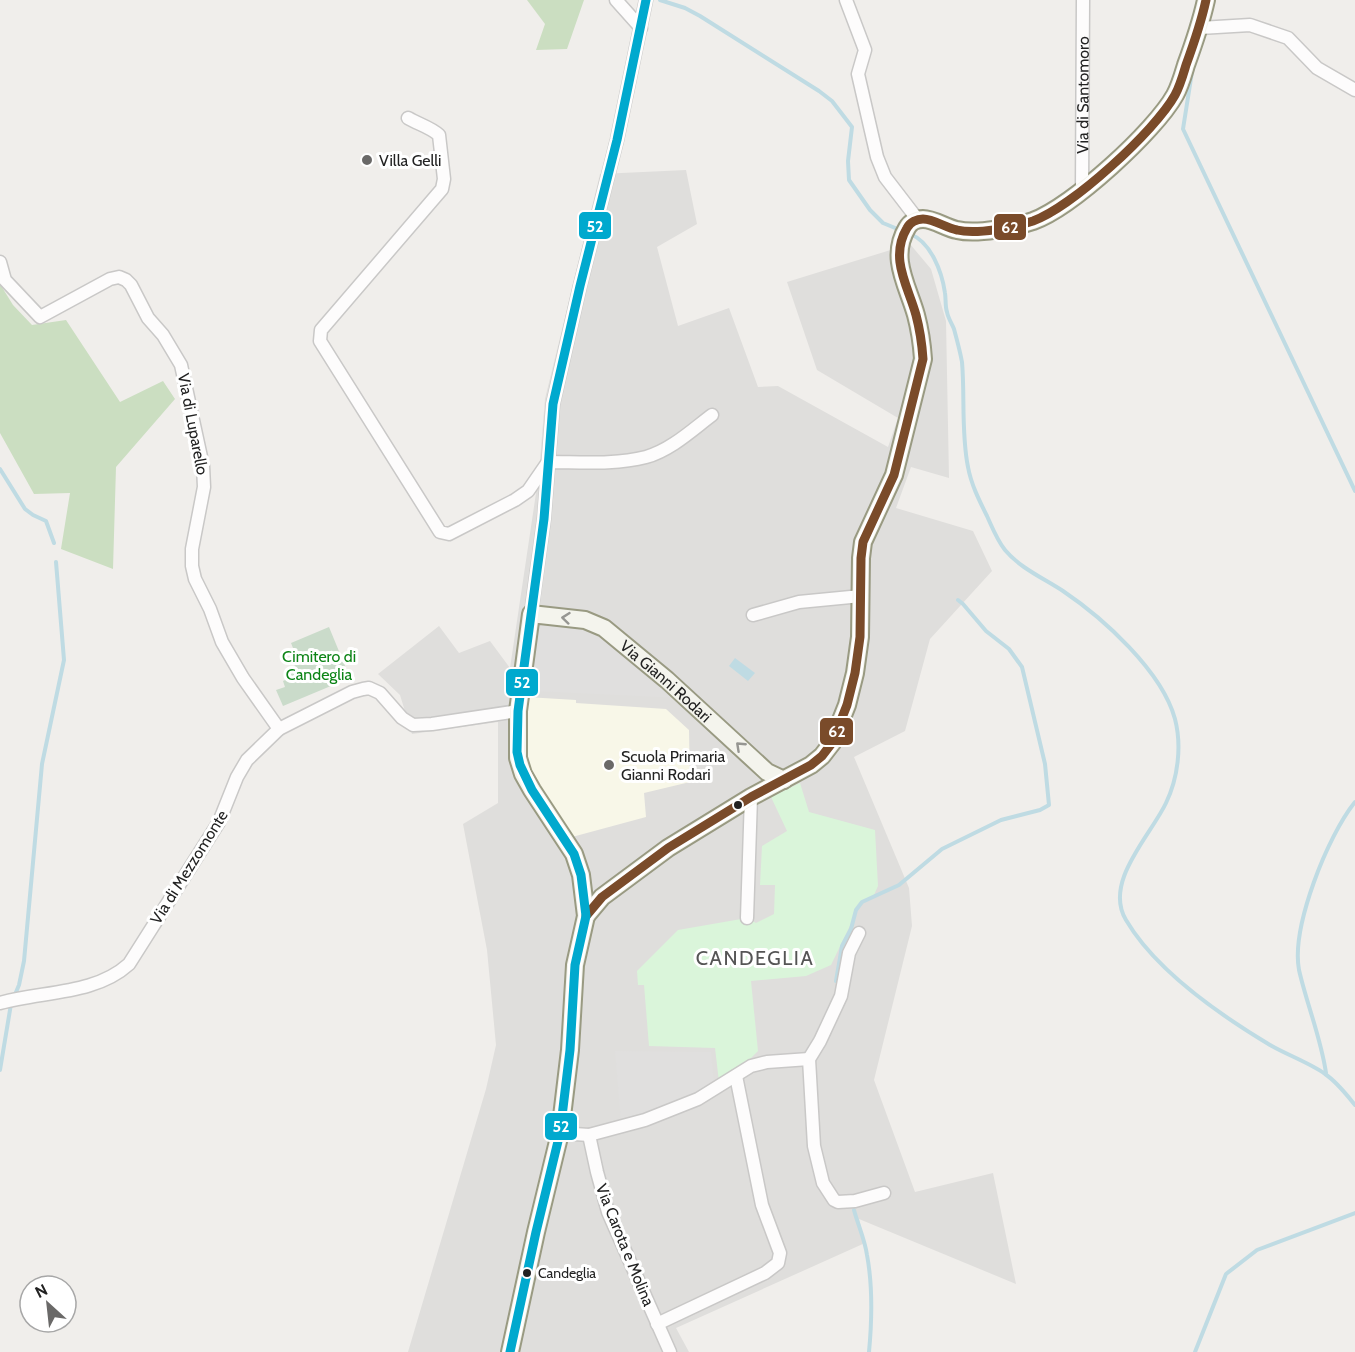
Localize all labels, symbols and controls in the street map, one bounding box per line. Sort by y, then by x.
street label: Via di Santomoro [1073,36,1092,154]
place label: Villa Gelli [379,151,442,170]
marker: Villa Gelli [360,153,374,167]
line badge: 52 [578,211,612,240]
line badge: 62 [993,213,1027,241]
text: 52 [586,217,604,236]
text: 62 [1001,218,1019,237]
street label: Via di Luparello [174,372,212,477]
one-way arrow [561,612,570,625]
street label: Via Gianni Rodari [616,636,716,726]
park label: Cimitero di Candeglia [282,647,356,684]
line badge: 52 [505,668,539,697]
text: 52 [513,673,531,692]
line badge: 62 [819,717,854,746]
text: 62 [828,722,846,741]
one-way arrow [736,742,746,753]
place label: Scuola Primaria Gianni Rodari [621,747,725,784]
marker: Scuola Primaria Gianni Rodari [602,758,616,772]
unlabelled marker [732,799,744,811]
street label: Via di Mezzomonte [146,806,232,928]
district label: CANDEGLIA [696,946,814,970]
line badge: 52 [544,1112,578,1141]
text: 52 [552,1117,570,1136]
street label: Via Carota e Molina [592,1181,658,1309]
place label: Candeglia [538,1264,596,1282]
marker: Candeglia [521,1267,533,1279]
north arrow [18,1274,78,1334]
text: N [32,1280,51,1302]

